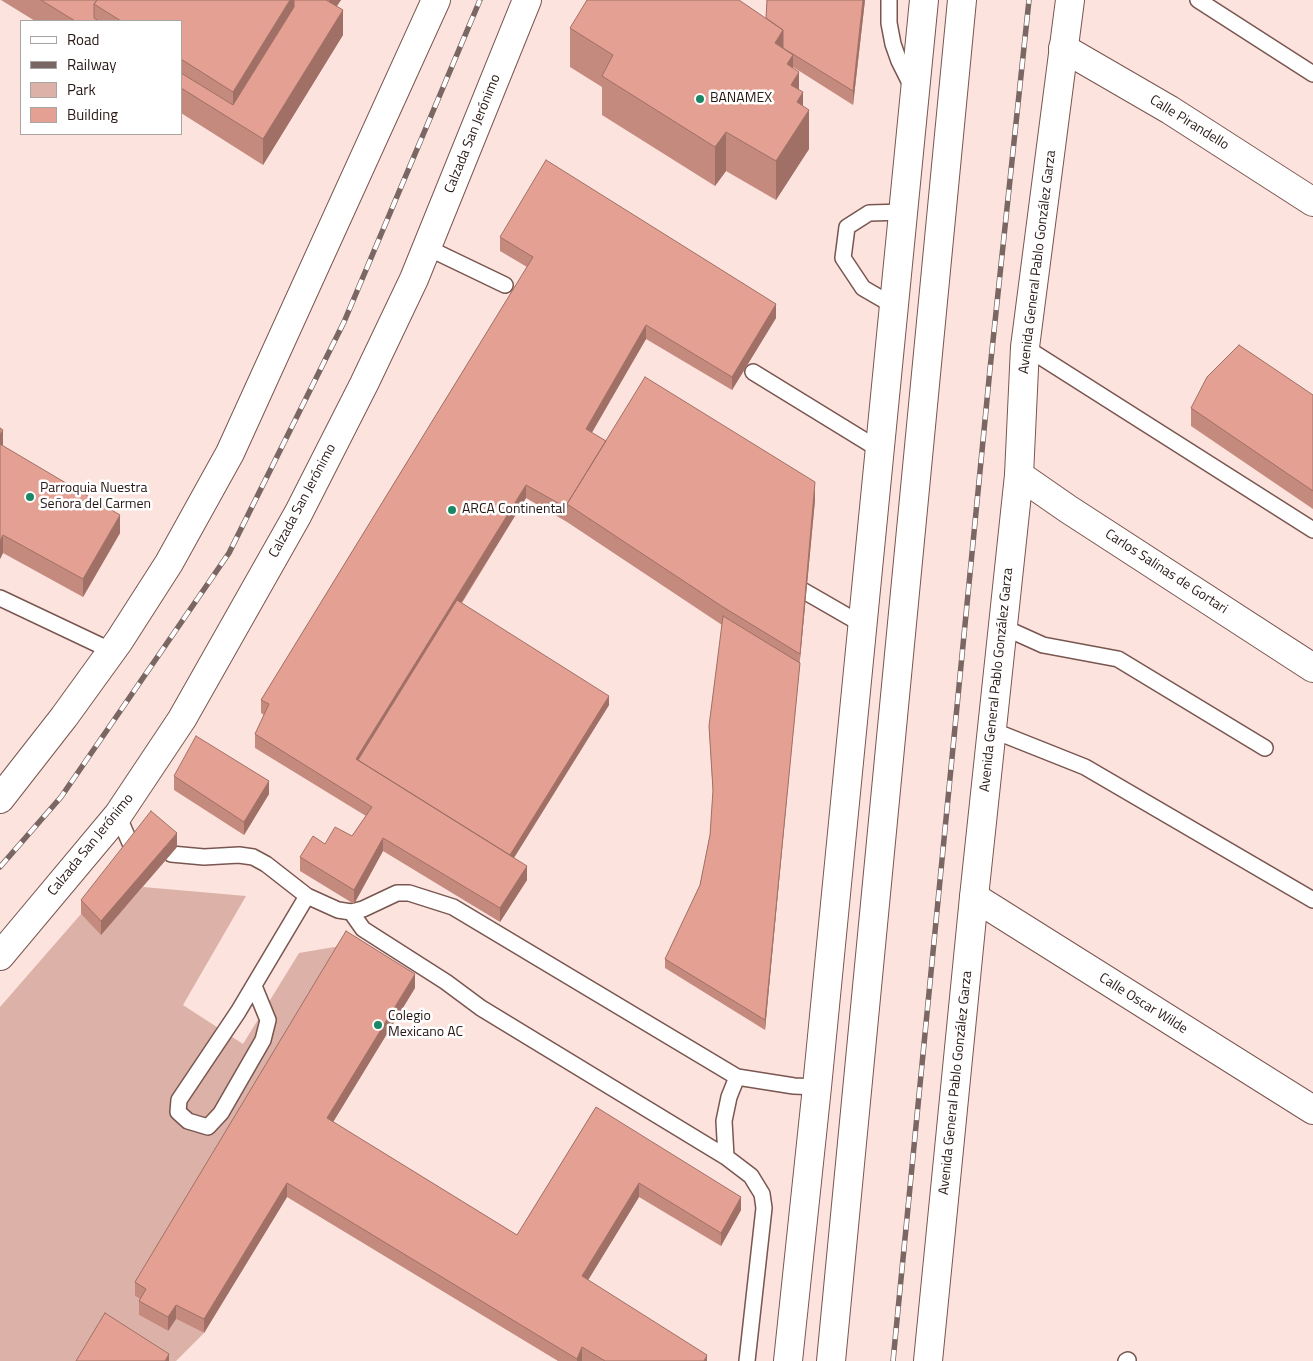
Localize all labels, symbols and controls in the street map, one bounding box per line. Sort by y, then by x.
legend [20,20,182,135]
text: Road [67,28,99,51]
text: Railway [67,53,117,76]
street label: Calzada San Jerónimo [441,72,505,196]
text: Park [67,78,96,101]
place label: BANAMEX [710,91,772,107]
street label: Calle Pirandello [1146,92,1232,154]
marker: BANAMEX [694,93,706,105]
text: Building [67,103,118,126]
street label: Avenida General Pablo González Garza [1016,149,1060,375]
street label: Calzada San Jerónimo [266,441,340,561]
place label: Parroquia Nuestra Señora del Carmen [40,481,151,514]
marker: Parroquia Nuestra Señora del Carmen [24,491,36,503]
place label: ARCA Continental [462,502,566,518]
marker: ARCA Continental [446,504,458,516]
street label: Carlos Salinas de Gortari [1101,526,1231,618]
street label: Avenida General Pablo González Garza [977,567,1017,793]
street label: Calzada San Jerónimo [45,790,137,900]
street label: Avenida General Pablo González Garza [936,970,976,1196]
street label: Calle Oscar Wilde [1096,970,1190,1038]
place label: Colegio Mexicano AC [388,1009,463,1042]
marker: Colegio Mexicano AC [372,1019,384,1031]

